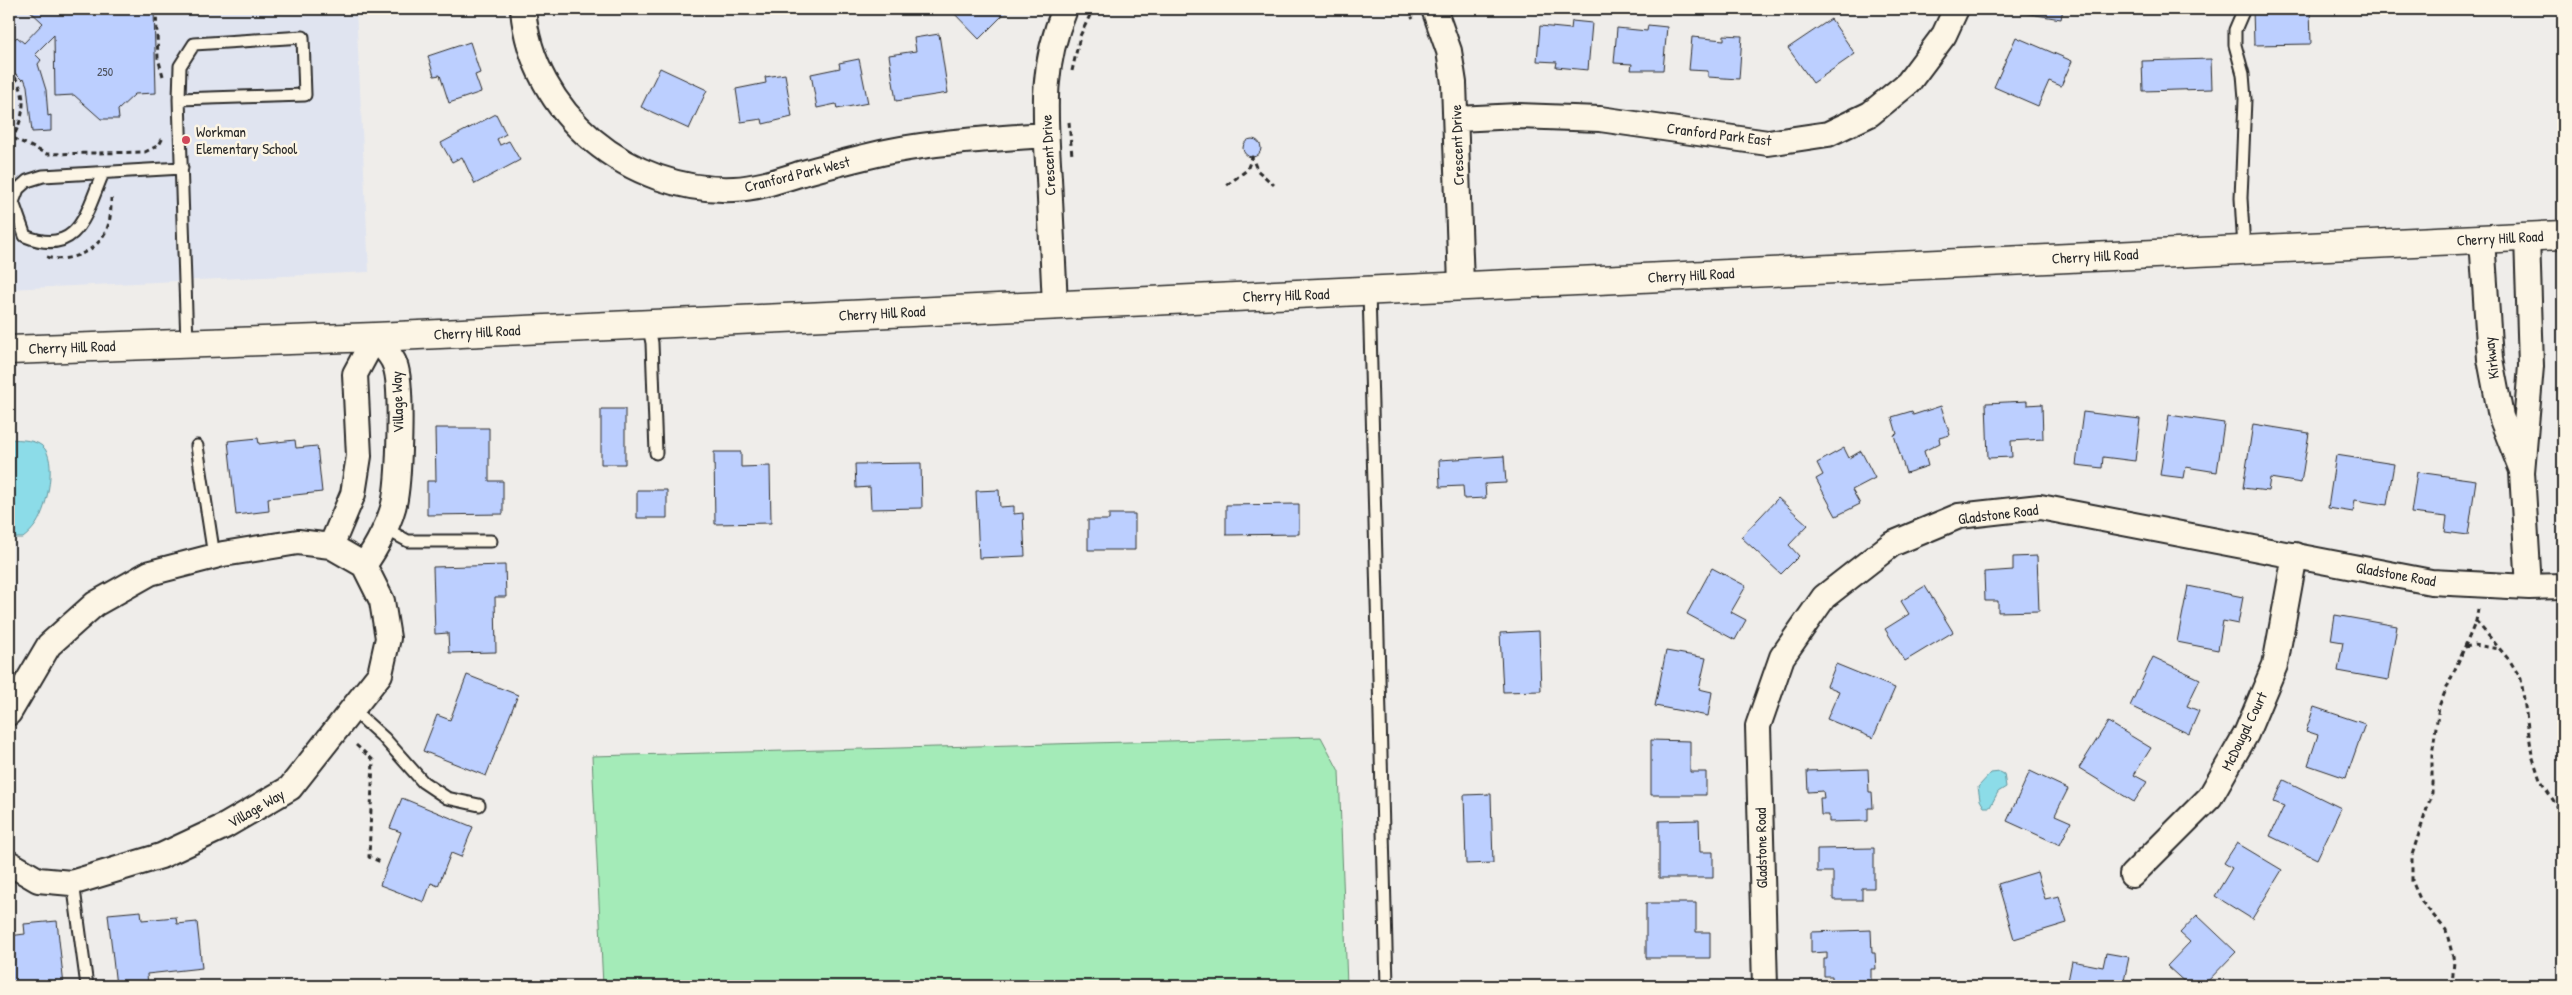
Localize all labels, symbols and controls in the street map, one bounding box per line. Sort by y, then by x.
house number: 250 [97,63,113,80]
street label: Crescent Drive [1445,104,1469,186]
street label: Crescent Drive [1035,114,1061,196]
street label: Cranford Park East [1666,117,1773,151]
place label: Workman Elementary School [196,121,297,159]
marker: Workman Elementary School [180,134,192,146]
street label: Cranford Park West [742,151,853,197]
street label: Cherry Hill Road [2456,225,2544,251]
street label: Cherry Hill Road [2051,243,2139,269]
street label: Cherry Hill Road [1647,262,1735,288]
street label: Cherry Hill Road [1242,283,1330,307]
street label: Cherry Hill Road [838,300,926,326]
street label: Cherry Hill Road [433,319,521,345]
street label: Cherry Hill Road [28,335,116,359]
street label: Kirkway [2478,336,2504,380]
street label: Village Way [385,371,409,433]
street label: Gladstone Road [1957,499,2039,529]
street label: Gladstone Road [2354,557,2438,591]
street label: McDougal Court [2216,687,2272,774]
street label: Village Way [224,783,288,833]
street label: Gladstone Road [1750,807,1772,889]

